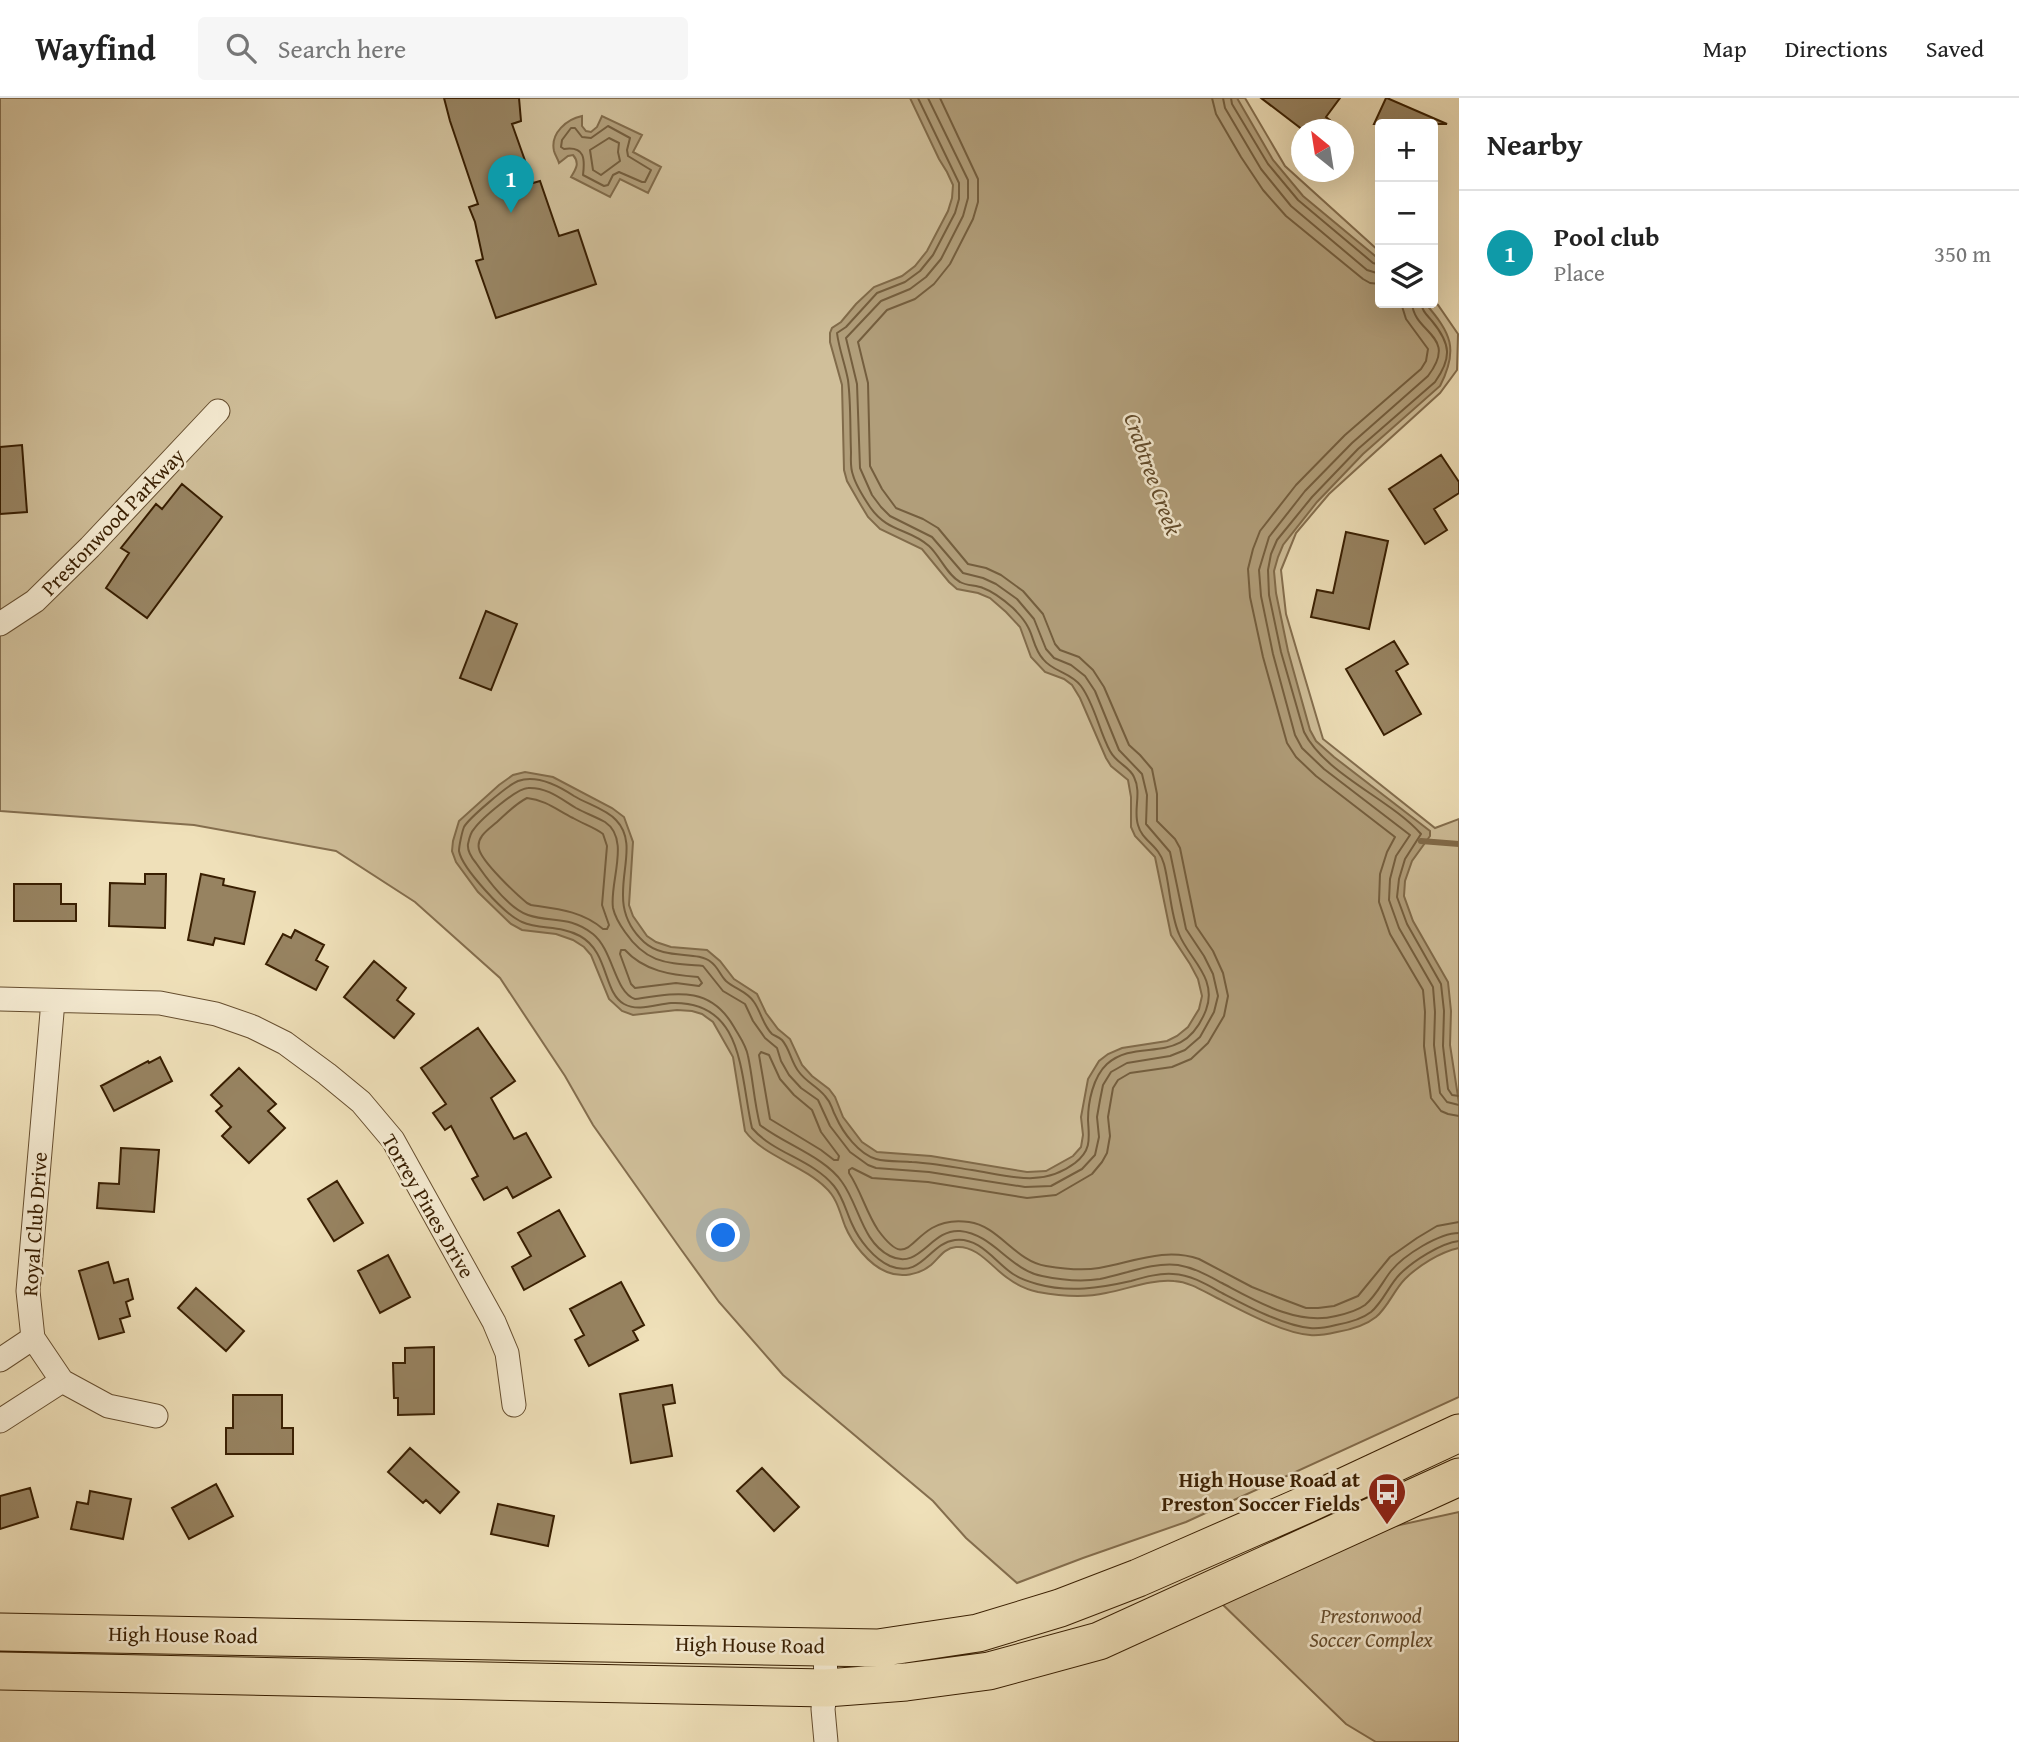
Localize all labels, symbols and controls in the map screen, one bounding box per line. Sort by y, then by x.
search box [198,17,688,80]
text: Wayfind [35,24,156,72]
icon: search [222,29,260,67]
text: Search here [278,29,406,68]
text: Map [1703,31,1747,66]
text: Directions [1785,31,1888,66]
text: Saved [1926,31,1984,66]
north arrow [1291,119,1354,182]
map controls [1375,119,1438,308]
button: + [1375,119,1438,182]
text: Nearby [1487,122,1583,166]
pin: 1 [488,155,534,213]
button: − [1375,182,1438,245]
text: Pool club [1554,217,1659,256]
text: 1 [1504,237,1516,270]
text: 350 m [1934,237,1991,270]
button: layers [1375,245,1438,308]
text: Place [1554,256,1605,289]
water label: Crabtree Creek [1116,408,1191,540]
street label: Prestonwood Parkway [34,440,192,603]
street label: Torrey Pines Drive [374,1128,483,1284]
street label: Royal Club Drive [14,1151,55,1297]
your location [706,1218,740,1252]
place label: High House Road at Preston Soccer Fields [1162,1464,1360,1519]
bus stop icon: High House Road at Preston Soccer Fields [1366,1471,1408,1526]
park label: Prestonwood Soccer Complex [1309,1600,1433,1655]
street label: High House Road [108,1618,259,1651]
street label: High House Road [675,1628,826,1661]

